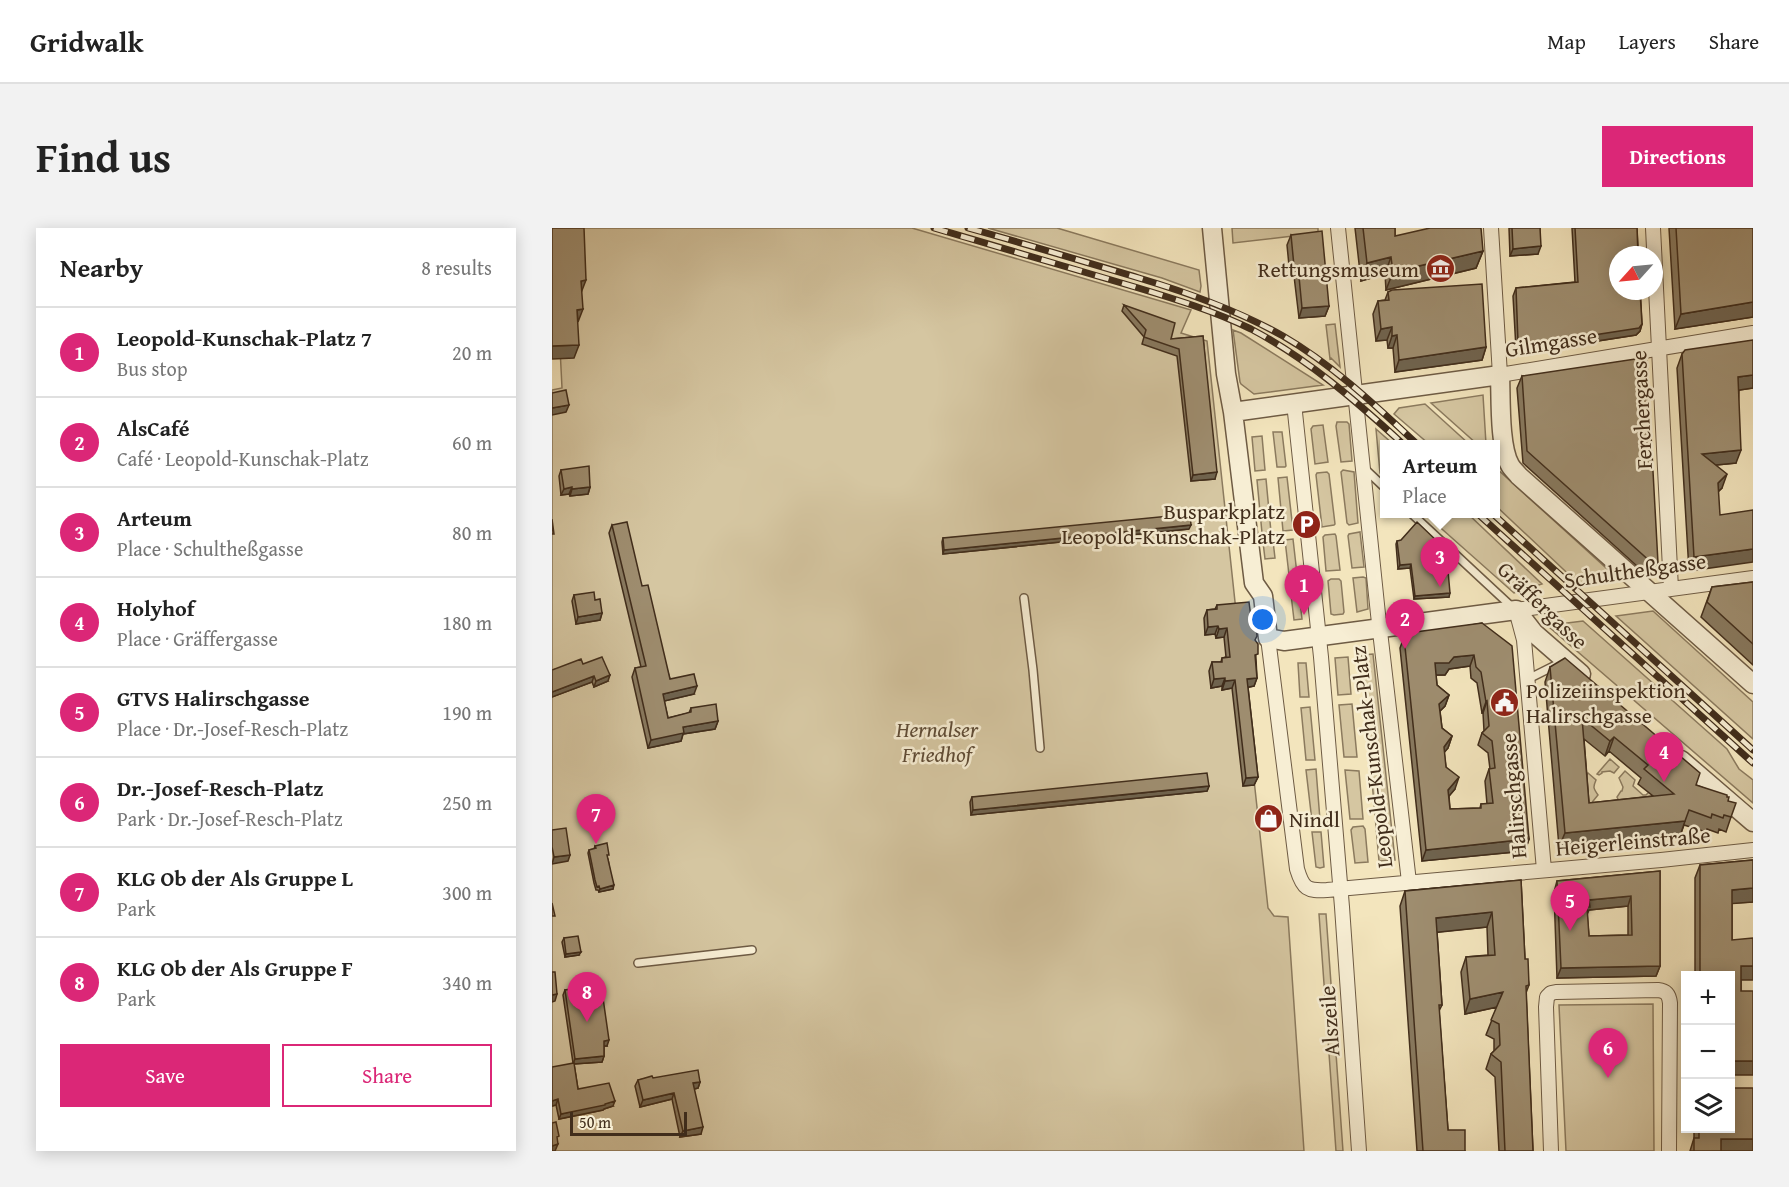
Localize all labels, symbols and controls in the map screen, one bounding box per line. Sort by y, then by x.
text: Gridwalk [30,21,143,62]
text: Map [1547,26,1586,57]
text: Layers [1619,26,1676,57]
text: Share [1709,26,1759,57]
text: Find us [36,126,171,187]
button: Directions [1602,126,1753,187]
north arrow [1609,246,1663,300]
text: Nearby [60,248,143,287]
text: 8 results [421,253,492,282]
place label: Rettungsmuseum [1258,253,1419,285]
museum icon: Rettungsmuseum [1424,253,1456,285]
street label: Gilmgasse [1503,319,1599,365]
text: Leopold-Kunschak-Platz 7 [117,322,372,354]
text: 1 [74,338,85,367]
text: 20 m [452,338,492,367]
street label: Ferchergasse [1622,350,1660,470]
text: Bus stop [117,354,188,383]
text: AlsCafé [117,412,190,444]
text: 2 [74,428,85,457]
text: 60 m [452,428,492,457]
popup [1380,440,1500,518]
text: Café · Leopold-Kunschak-Platz [117,444,368,473]
text: Arteum [1403,449,1477,481]
text: Place [1403,481,1447,510]
place label: Busparkplatz Leopold-Kunschak-Platz [1061,495,1285,552]
text: Arteum [117,502,192,534]
parking icon: Busparkplatz Leopold-Kunschak-Platz [1290,508,1322,540]
text: 3 [74,518,85,547]
text: 80 m [452,518,492,547]
text: Place · Schultheßgasse [117,534,303,563]
pin: 3 [1420,538,1460,587]
street label: Schultheßgasse [1562,544,1708,596]
street label: Gräffergasse [1491,554,1595,656]
pin: 1 [1284,566,1323,615]
text: Holyhof [117,592,194,624]
pin: 2 [1386,600,1424,649]
your location [1248,605,1277,634]
text: 4 [74,608,85,637]
text: 180 m [442,608,492,637]
text: Place · Gräffergasse [117,624,278,653]
street label: Leopold-Kunschak-Platz [1341,644,1401,870]
place label: Polizeiinspektion Halirschgasse [1526,674,1686,731]
text: GTVS Halirschgasse [117,682,310,714]
public building icon: Polizeiinspektion Halirschgasse [1489,687,1521,719]
text: 5 [74,698,85,727]
text: 190 m [442,698,492,727]
park label: Hernalser Friedhof [895,713,979,770]
text: Place · Dr.-Josef-Resch-Platz [117,714,348,743]
street label: Halirschgasse [1492,732,1534,860]
pin: 4 [1644,732,1684,782]
text: Dr.-Josef-Resch-Platz [117,772,324,804]
text: 6 [74,788,85,817]
text: 250 m [442,788,492,817]
pin: 7 [576,794,615,844]
shop icon: Nindl [1252,803,1284,835]
place label: Nindl [1289,803,1340,835]
text: Park · Dr.-Josef-Resch-Platz [117,804,343,833]
street label: Heigerleinstraße [1554,818,1712,864]
text: KLG Ob der Als Gruppe L [117,862,353,894]
text: 7 [74,878,85,907]
text: 300 m [442,878,492,907]
pin: 5 [1550,882,1590,931]
text: Park [117,894,156,923]
text: KLG Ob der Als Gruppe F [117,952,353,984]
text: 8 [74,968,85,997]
text: 340 m [442,968,492,997]
map controls [1681,971,1735,1133]
button: + [1681,971,1735,1025]
pin: 8 [567,972,606,1022]
text: Park [117,984,156,1013]
street label: Alszeile [1311,985,1347,1057]
button: − [1681,1025,1735,1079]
pin: 6 [1588,1028,1628,1078]
button: Save [60,1044,270,1107]
button: Share [282,1044,492,1107]
button: layers [1681,1079,1735,1133]
scale bar [570,1109,687,1136]
text: 50 m [579,1110,611,1134]

